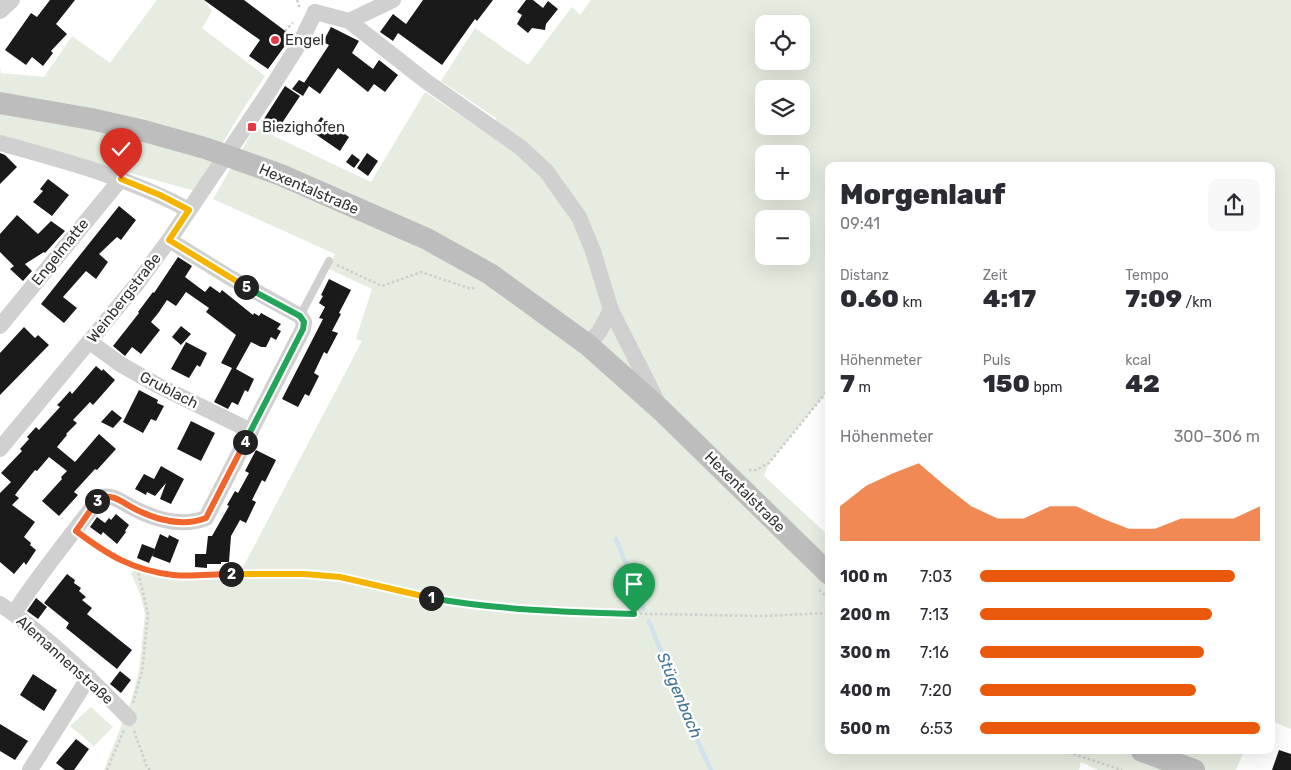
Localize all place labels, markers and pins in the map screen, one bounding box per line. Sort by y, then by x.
place label: Engel [285,31,324,49]
marker: Engel [269,34,281,46]
place label: Biezighofen [262,118,345,136]
marker: Biezighofen [246,121,258,133]
pin [100,128,142,179]
pin: 5 [234,274,258,300]
pin: 4 [232,430,258,454]
pin: 3 [84,488,110,514]
pin: 2 [218,562,244,586]
pin [613,563,655,614]
pin: 1 [418,586,444,610]

